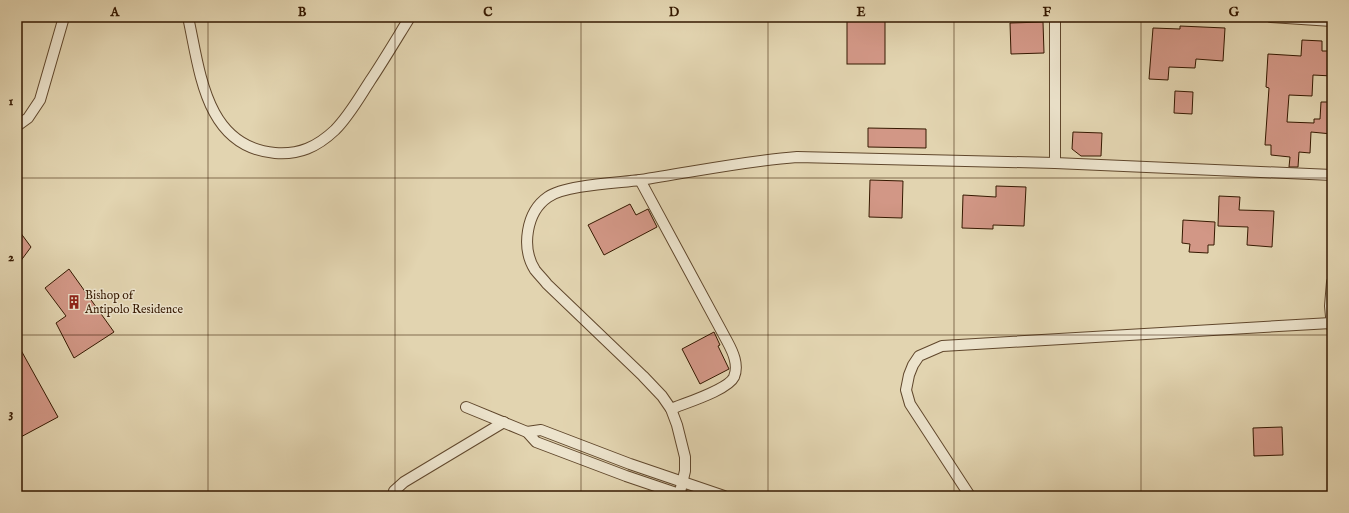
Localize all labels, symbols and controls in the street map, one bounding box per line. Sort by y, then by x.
text: A [110,4,121,21]
text: B [298,4,307,21]
text: C [483,4,493,21]
text: D [669,4,680,21]
text: E [856,4,866,21]
text: F [1043,4,1052,21]
text: G [1229,4,1240,21]
text: 1 [9,93,14,110]
text: 2 [8,249,14,266]
place label: Bishop of Antipolo Residence [84,288,183,318]
building icon: Bishop of Antipolo Residence [66,294,82,310]
text: 3 [9,405,14,422]

